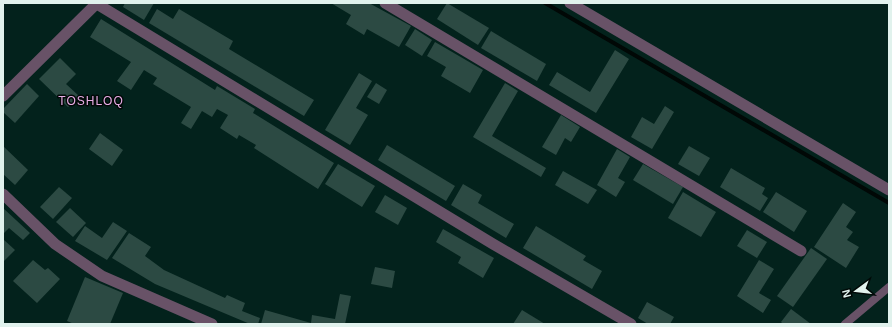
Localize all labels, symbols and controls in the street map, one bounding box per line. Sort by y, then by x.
district label: TOSHLOQ [58,94,124,108]
north arrow [836,271,876,311]
text: N [840,288,853,299]

